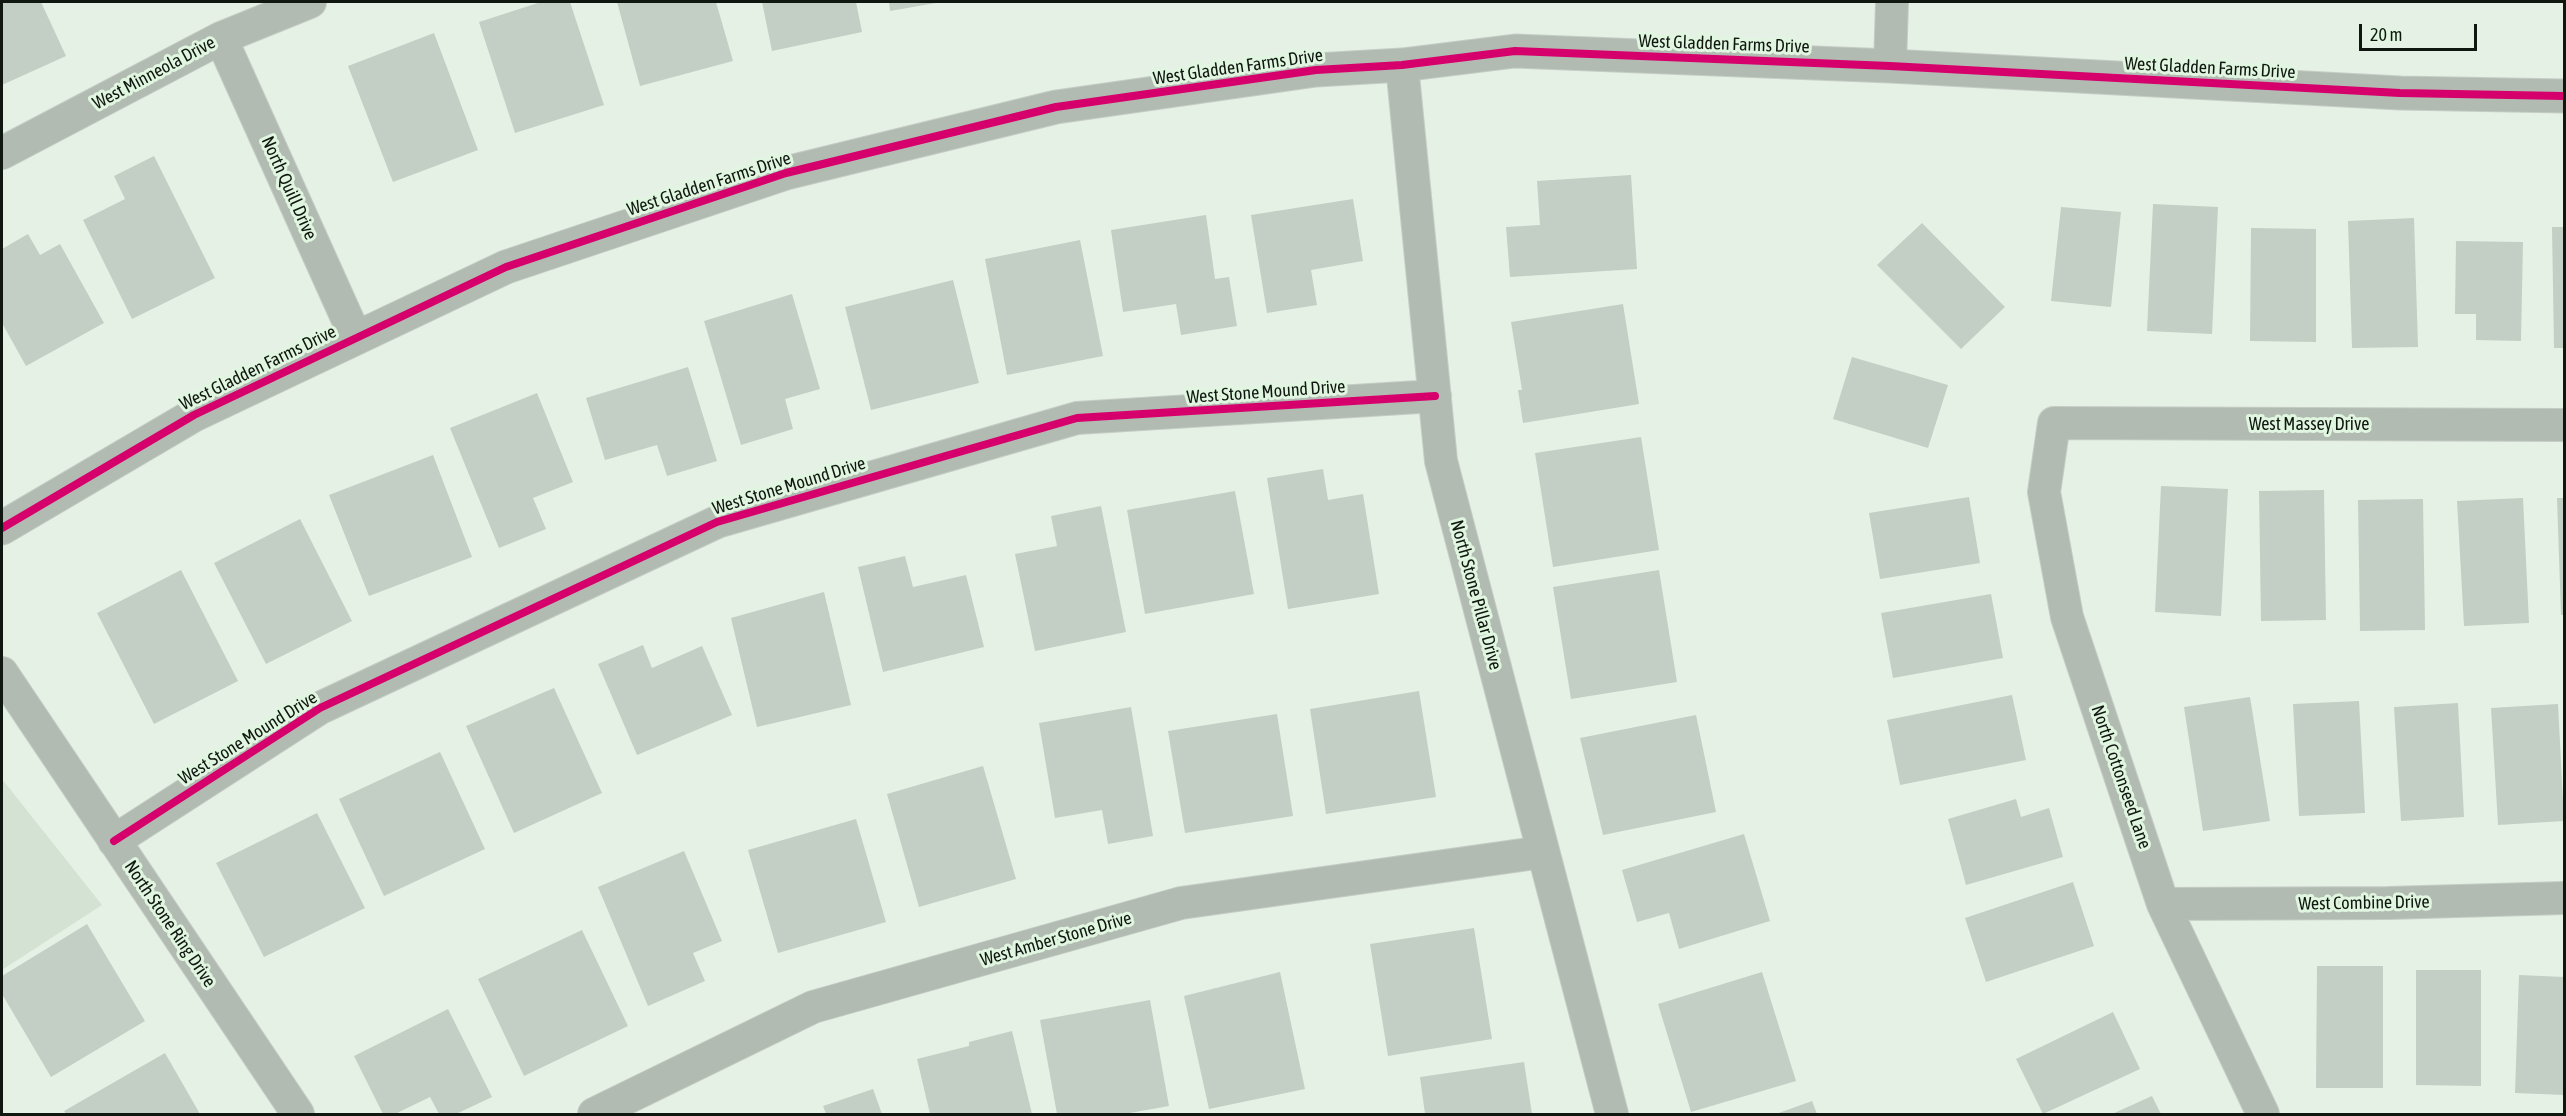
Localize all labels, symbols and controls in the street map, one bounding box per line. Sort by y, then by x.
scale bar [2362,12,2480,50]
text: 20 m [2370,24,2402,45]
street label: West Gladden Farms Drive [1638,30,1810,58]
street label: West Minneola Drive [89,32,219,114]
street label: West Gladden Farms Drive [1152,44,1324,90]
street label: West Gladden Farms Drive [2124,53,2296,83]
street label: North Quill Drive [257,133,321,243]
street label: West Gladden Farms Drive [624,147,794,221]
street label: West Gladden Farms Drive [176,321,340,415]
street label: West Stone Mound Drive [1186,376,1346,408]
street label: West Massey Drive [2249,413,2369,435]
street label: West Stone Mound Drive [710,452,868,520]
street label: North Stone Pillar Drive [1446,518,1506,672]
street label: West Stone Mound Drive [175,687,321,789]
street label: North Cottonseed Lane [2086,702,2156,852]
street label: North Stone Ring Drive [120,857,220,991]
street label: West Combine Drive [2298,891,2430,915]
street label: West Amber Stone Drive [978,907,1134,971]

